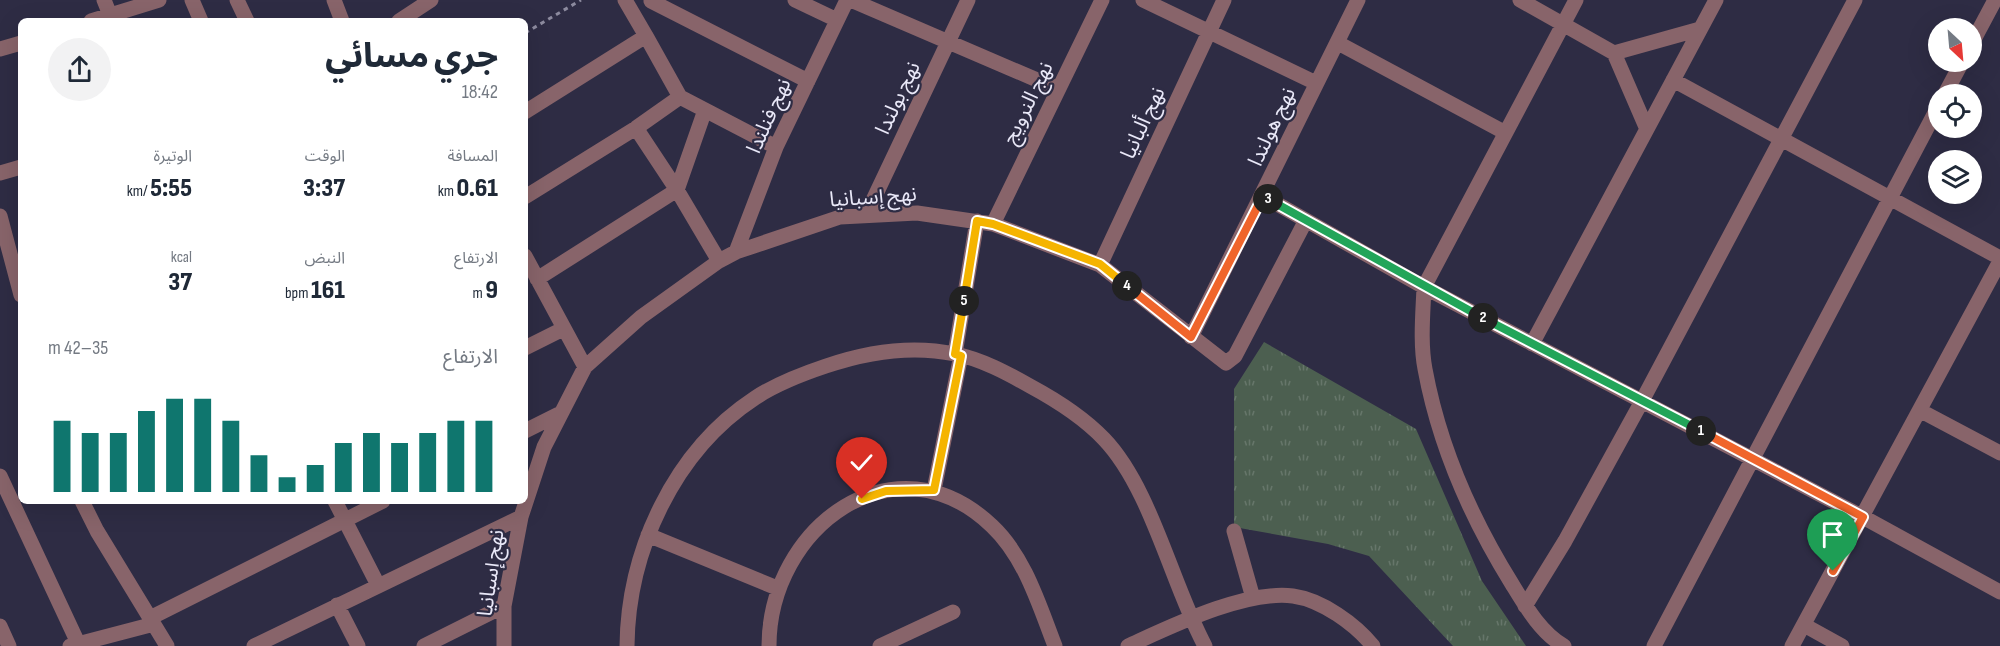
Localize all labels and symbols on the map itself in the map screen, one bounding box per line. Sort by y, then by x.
north arrow [1928,18,1982,72]
street label: نهج بولندا [870,58,928,139]
street label: نهج النرويج [997,58,1060,149]
street label: نهج فنلندا [741,75,798,158]
street label: نهج ألبانيا [1115,83,1172,164]
street label: نهج هولندا [1243,84,1303,171]
street label: نهج إسبانيا [828,181,918,215]
pin: 3 [1253,184,1283,214]
pin: 4 [1112,271,1142,301]
pin: 5 [949,286,979,316]
pin: 2 [1468,303,1498,333]
pin: 1 [1686,416,1716,446]
pin [836,437,887,499]
pin [1807,509,1858,571]
street label: نهج إسبانيا [473,528,511,618]

